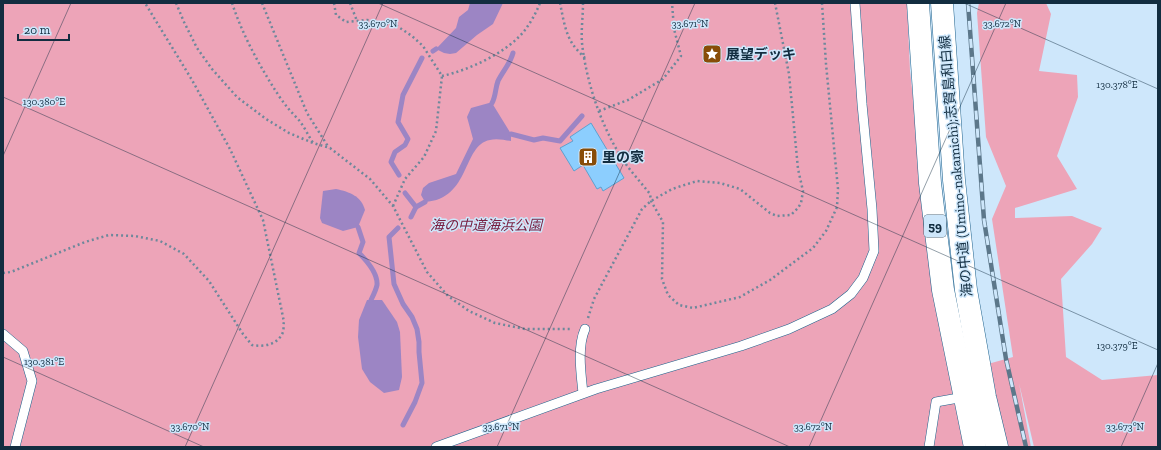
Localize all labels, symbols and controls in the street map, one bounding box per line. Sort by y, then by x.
scale bar [18,16,69,42]
text: 33.670°N [359,18,398,30]
text: 33.671°N [672,18,709,30]
text: 33.672°N [983,18,1022,30]
text: 20 m [24,23,51,37]
street label: 海の中道 (Umino-nakamichi);志賀島和白線 [936,34,976,298]
place icon: 展望デッキ [701,43,723,65]
place label: 展望デッキ [726,46,796,63]
text: 130.378°E [1096,79,1138,91]
text: 130.380°E [23,96,65,108]
building icon: 里の家 [577,146,599,168]
place label: 里の家 [602,149,644,166]
road number: 59 [924,215,946,237]
park label: 海の中道海浜公園 [430,217,544,234]
text: 130.379°E [1096,340,1138,352]
text: 130.381°E [24,356,64,368]
text: 33.670°N [171,421,210,433]
text: 33.671°N [483,421,520,433]
text: 33.672°N [794,421,833,433]
text: 33.673°N [1106,421,1145,433]

